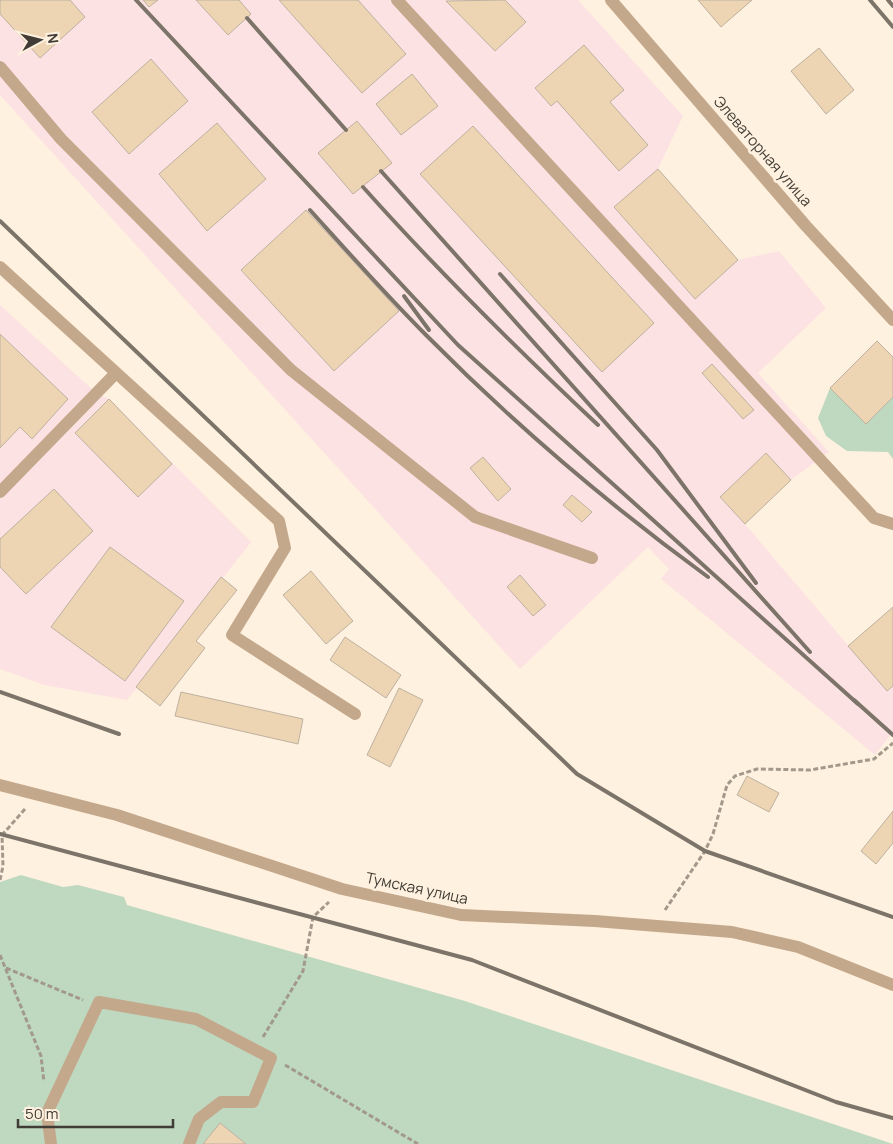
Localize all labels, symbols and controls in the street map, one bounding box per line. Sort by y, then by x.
north arrow [15,15,65,65]
text: N [43,32,63,45]
street label: Элеваторная улица [709,91,817,211]
street label: Тумская улица [364,867,470,909]
scale bar [18,1096,172,1128]
text: 50 m [25,1103,59,1124]

